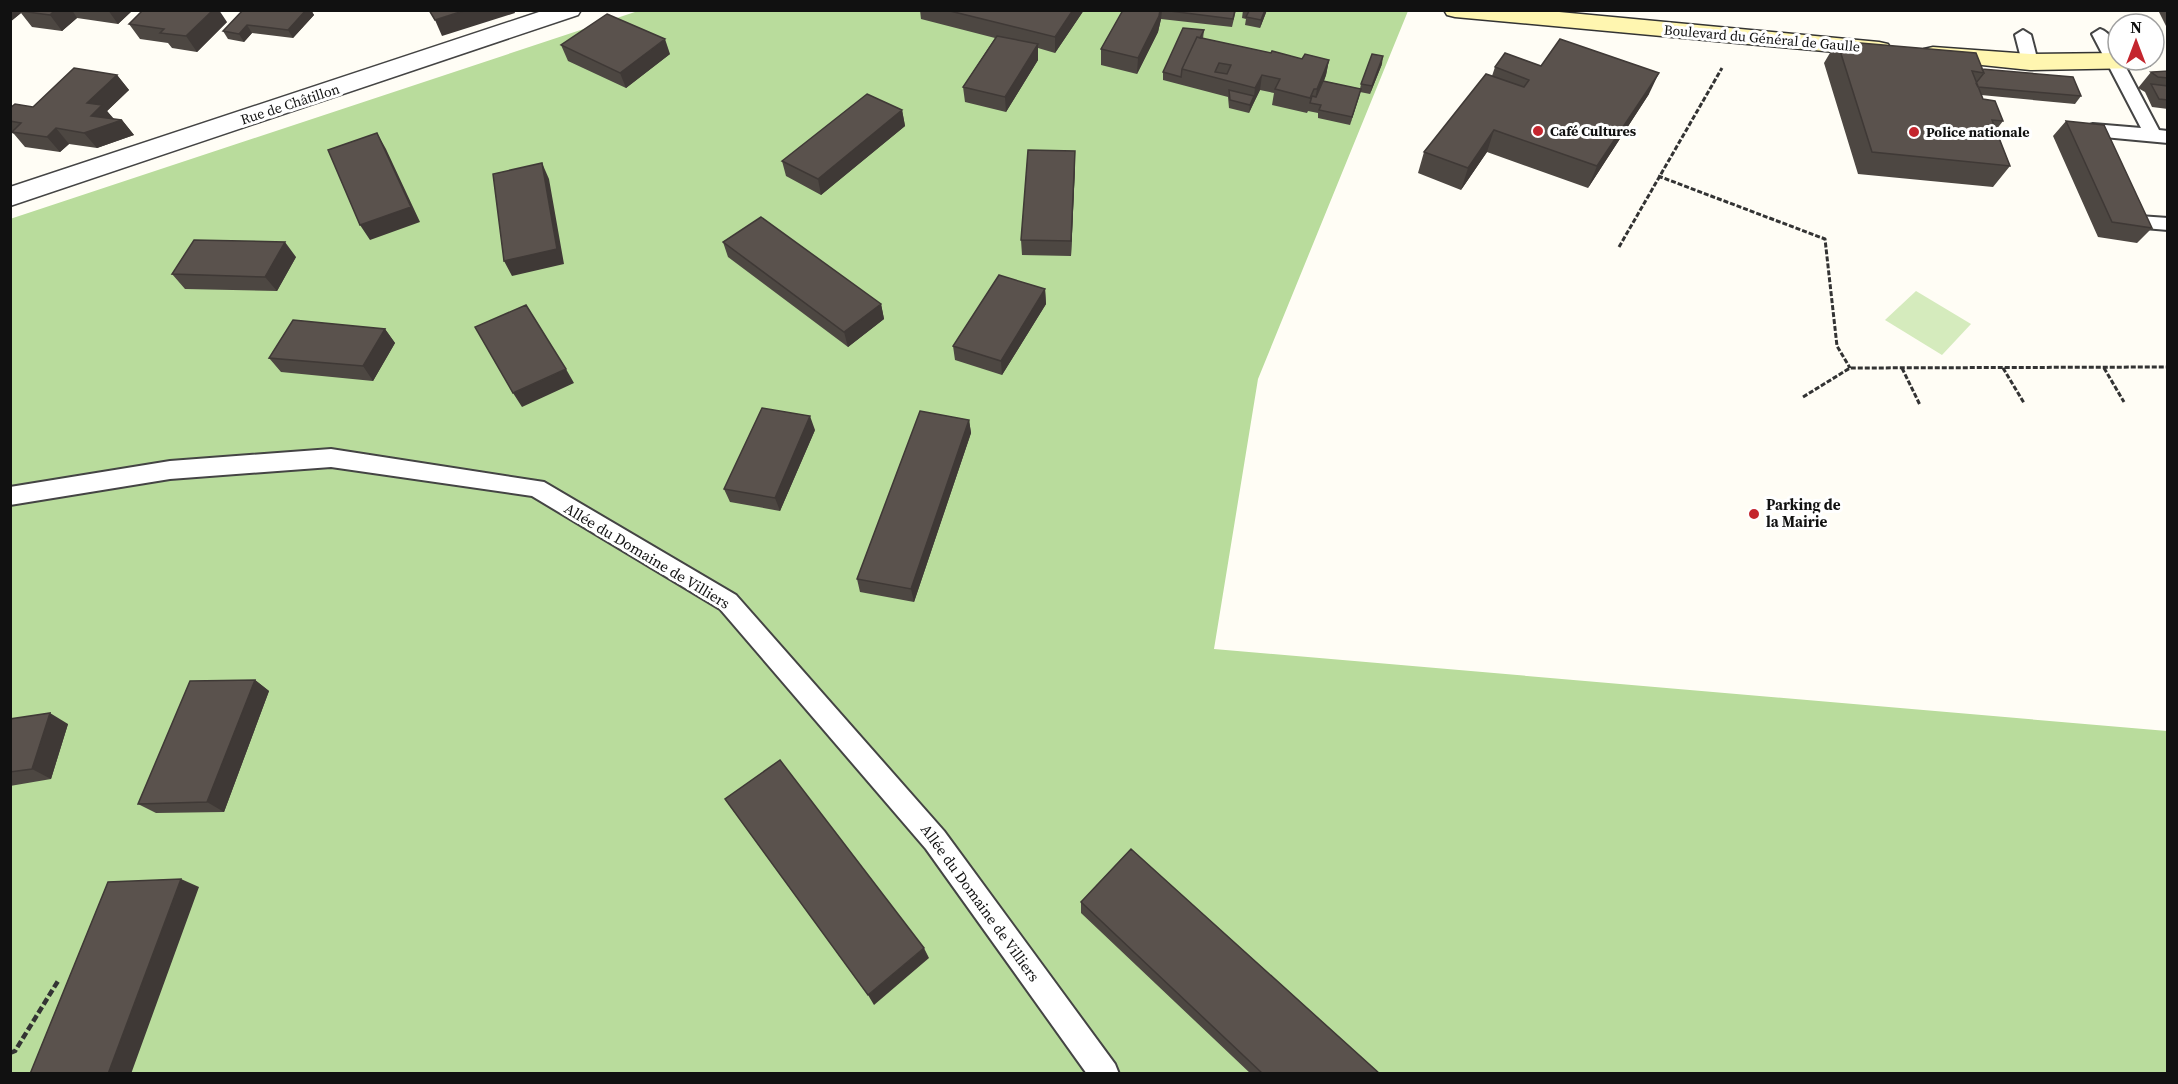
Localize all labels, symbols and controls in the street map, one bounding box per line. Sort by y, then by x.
north arrow [2106,12,2166,72]
text: N [2130,16,2142,38]
street label: Boulevard du Général de Gaulle [1663,19,1861,57]
street label: Rue de Châtillon [238,78,343,129]
place label: Café Cultures [1550,121,1637,141]
place label: Police nationale [1926,122,2030,142]
marker: Café Cultures [1531,124,1545,138]
marker: Police nationale [1907,125,1921,139]
place label: Parking de la Mairie [1766,494,1841,532]
street label: Allée du Domaine de Villiers [560,498,734,614]
marker: Parking de la Mairie [1747,507,1761,521]
street label: Allée du Domaine de Villiers [916,820,1045,986]

